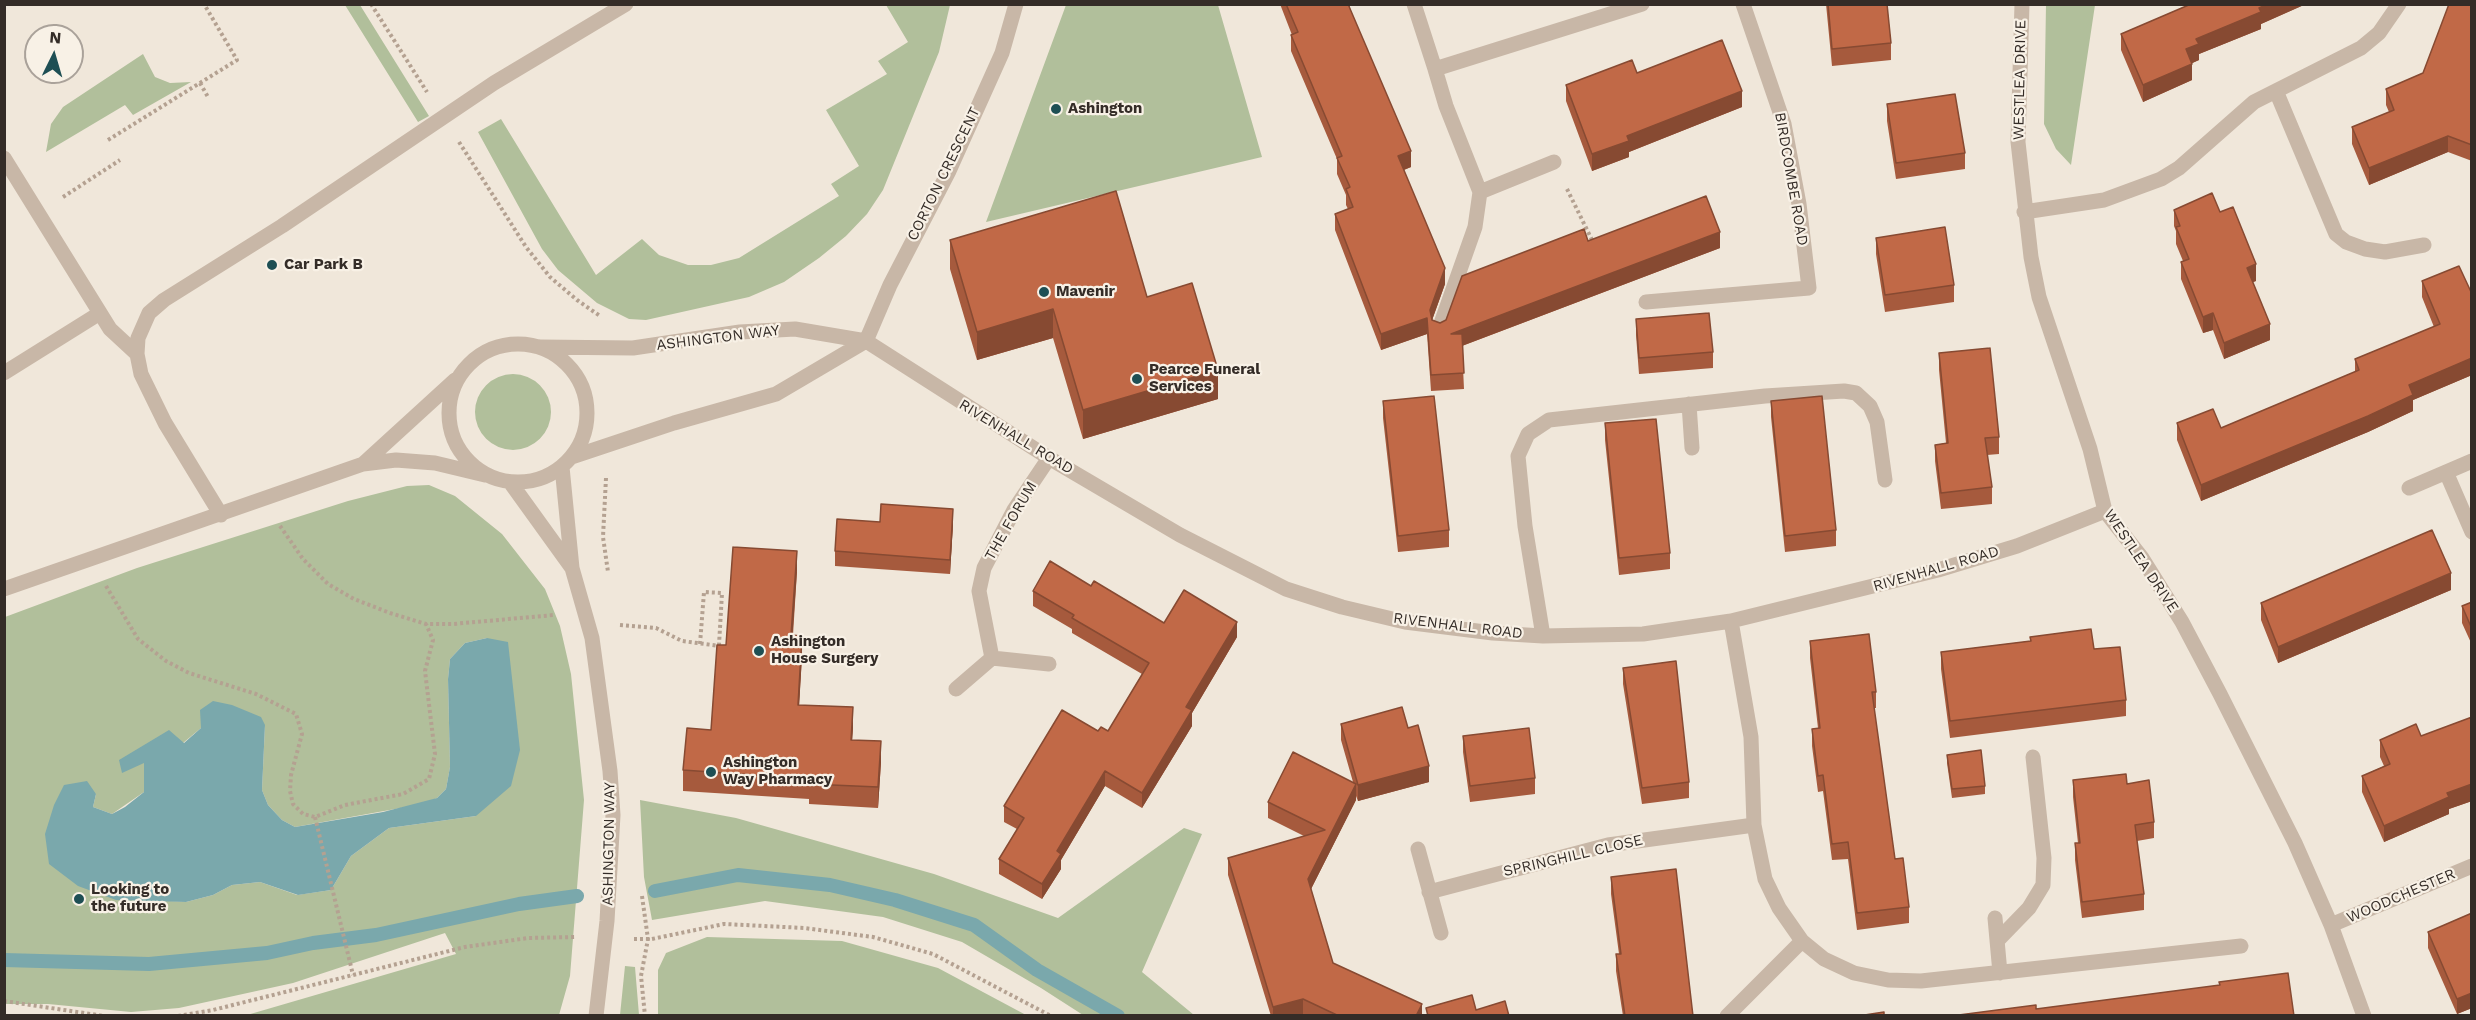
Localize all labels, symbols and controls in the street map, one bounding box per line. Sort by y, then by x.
street label: WESTLEA DRIVE [2010,20,2030,140]
north arrow [24,24,84,84]
text: N [49,28,62,48]
place label: Ashington [1068,100,1142,118]
marker: Ashington [1049,102,1063,116]
street label: CORTON CRESCENT [904,104,984,244]
street label: BIRDCOMBE ROAD [1770,111,1812,247]
place label: Car Park B [284,256,363,274]
marker: Car Park B [265,258,279,272]
place label: Mavenir [1056,283,1115,301]
marker: Mavenir [1037,285,1051,299]
street label: ASHINGTON WAY [655,322,781,354]
place label: Pearce Funeral Services [1149,361,1260,396]
marker: Pearce Funeral Services [1130,372,1144,386]
street label: RIVENHALL ROAD [956,396,1076,478]
street label: THE FORUM [981,478,1041,564]
street label: WESTLEA DRIVE [2100,506,2182,616]
street label: RIVENHALL ROAD [1871,542,2001,596]
street label: RIVENHALL ROAD [1392,609,1524,643]
place label: Ashington House Surgery [771,633,878,668]
marker: Ashington House Surgery [752,644,766,658]
place label: Ashington Way Pharmacy [723,754,832,789]
marker: Ashington Way Pharmacy [704,765,718,779]
street label: ASHINGTON WAY [599,782,619,906]
street label: SPRINGHILL CLOSE [1501,831,1645,881]
street label: WOODCHESTER [2344,865,2458,927]
place label: Looking to the future [91,881,169,916]
marker: Looking to the future [72,892,86,906]

